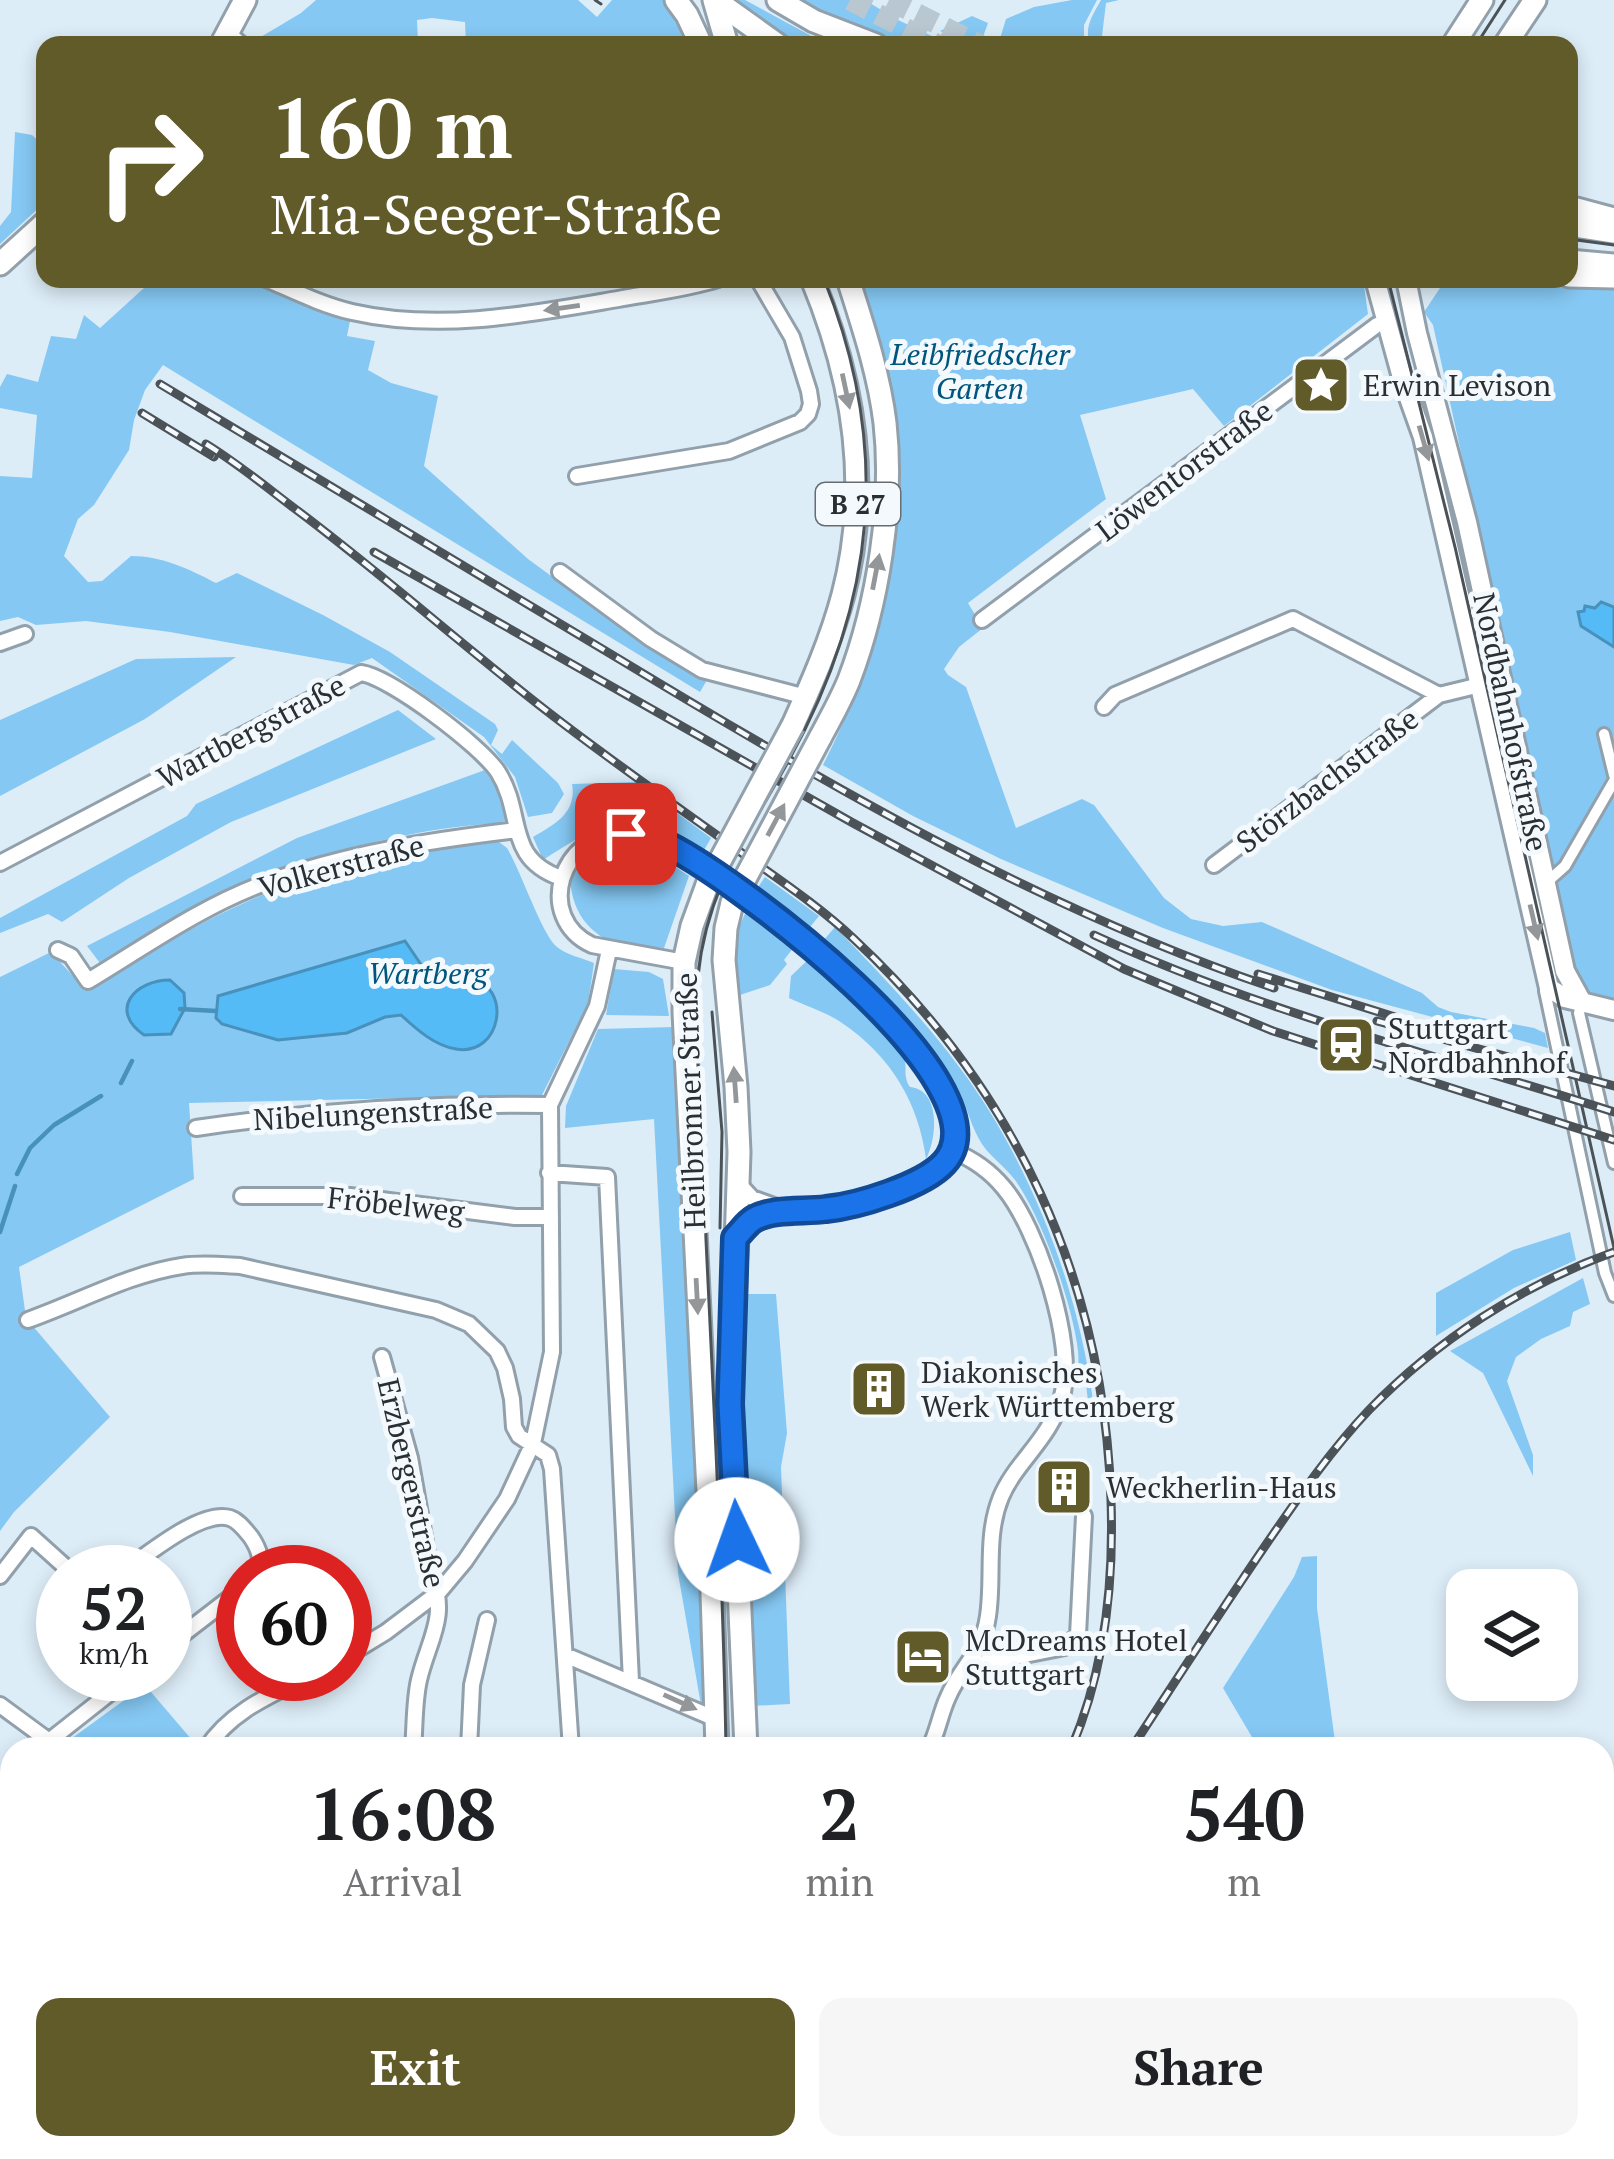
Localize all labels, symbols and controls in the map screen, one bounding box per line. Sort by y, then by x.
text: 160 m [270,71,513,182]
icon: right [72,84,228,240]
text: Mia-Seeger-Straße [270,178,722,249]
one-way arrow [543,299,580,318]
park label: Leibfriedscher Garten [889,334,1071,408]
place icon: Erwin Levison [1290,354,1352,416]
place label: Erwin Levison [1363,365,1551,405]
one-way arrow [837,372,856,410]
street label: Löwentorstraße [1088,390,1280,550]
one-way arrow [1415,425,1434,462]
road number: B 27 [816,483,900,525]
one-way arrow [867,552,886,590]
street label: Nordbahnhofstraße [1464,589,1558,855]
street label: Wartbergstraße [150,665,352,797]
street label: Störzbachstraße [1228,698,1426,862]
pin [575,783,677,885]
icon: arrive [593,801,659,867]
one-way arrow [765,803,786,838]
street label: Volkerstraße [254,825,428,907]
one-way arrow [1525,903,1544,940]
park label: Wartberg [368,953,490,993]
street label: Heilbronner Straße [666,972,714,1230]
place label: Stuttgart Nordbahnhof [1388,1008,1568,1082]
station icon: Stuttgart Nordbahnhof [1315,1014,1377,1076]
one-way arrow [726,1066,745,1103]
street label: Nibelungenstraße [252,1087,494,1139]
street label: Fröbelweg [326,1177,468,1231]
one-way arrow [688,1278,707,1316]
place label: Diakonisches Werk Württemberg [921,1352,1175,1426]
building icon: Diakonisches Werk Württemberg [848,1358,910,1420]
street label: Erzbergerstraße [368,1374,456,1592]
building icon: Weckherlin-Haus [1033,1456,1095,1518]
place label: Weckherlin-Haus [1106,1467,1337,1507]
position arrow [674,1477,800,1603]
speed limit sign: 60 [216,1545,372,1701]
text: 52 [80,1568,148,1647]
map controls [1446,1569,1578,1701]
button: layers [1446,1569,1578,1701]
place label: McDreams Hotel Stuttgart [965,1620,1188,1694]
hotel icon: McDreams Hotel Stuttgart [892,1626,954,1688]
text: km/h [79,1633,149,1673]
one-way arrow [662,1693,697,1713]
text: 16:08 [309,1765,496,1861]
text: 2 [819,1765,860,1861]
text: 540 [1183,1765,1305,1861]
text: Arrival [343,1855,462,1907]
text: min [805,1855,874,1907]
text: m [1227,1855,1261,1907]
button: Exit [36,1998,795,2136]
button: Share [819,1998,1578,2136]

